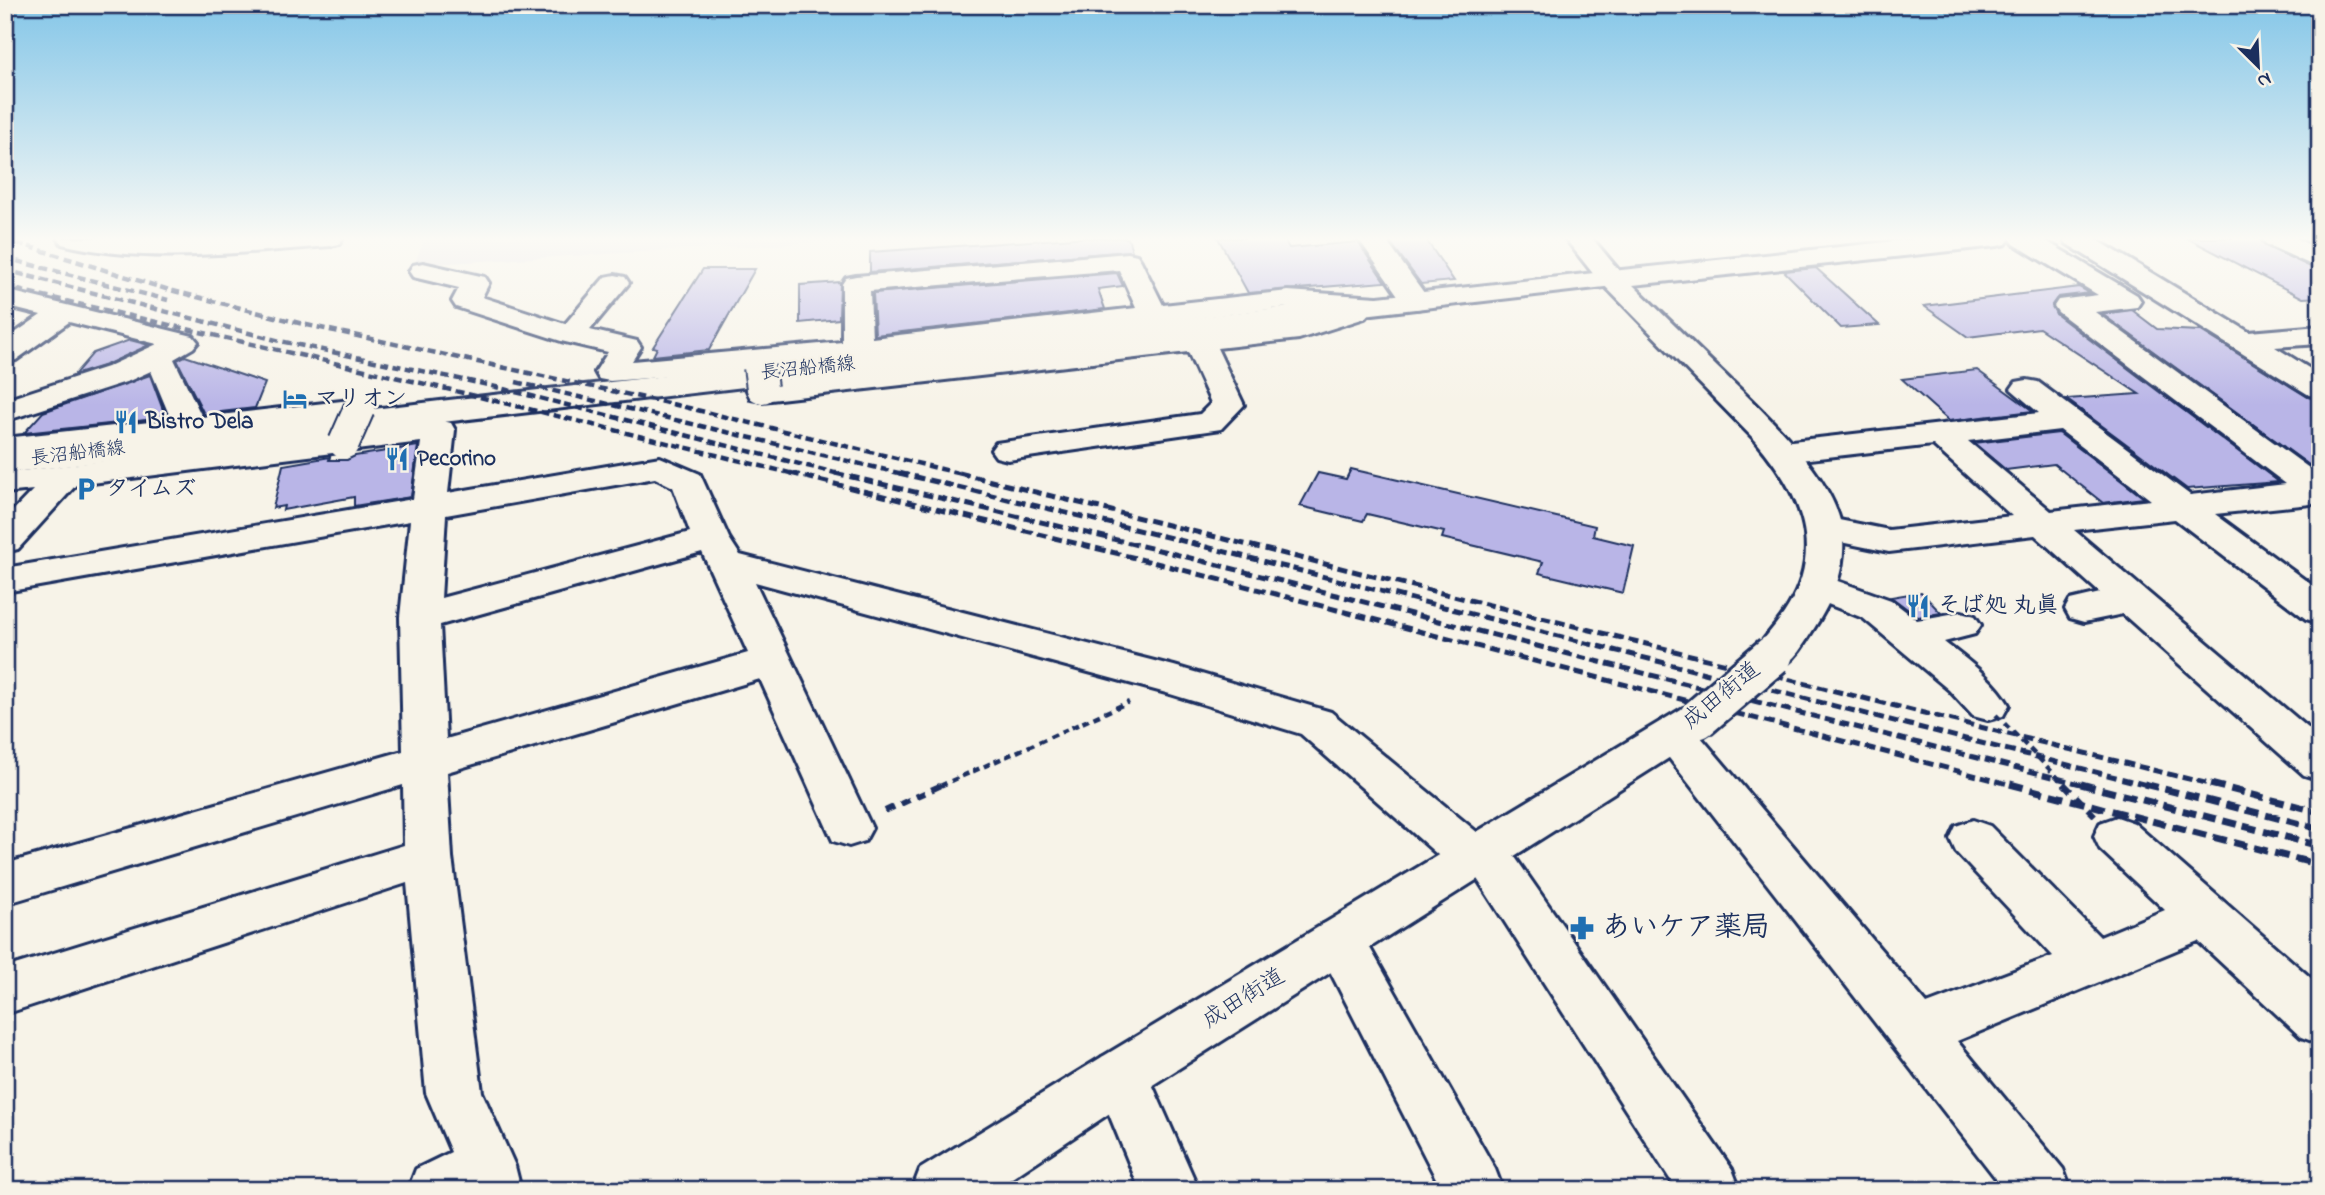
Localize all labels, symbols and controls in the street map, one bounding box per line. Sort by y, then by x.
north arrow [2224,32,2294,102]
text: N [2252,64,2275,94]
street label: 長沼船橋線 [759,351,857,387]
place label: マリオン [315,383,407,416]
hotel icon: マリオン [281,385,309,413]
place label: Bistro Dela [145,406,253,439]
restaurant icon: Bistro Dela [112,408,140,436]
street label: 長沼船橋線 [29,435,127,473]
place label: Pecorino [417,443,496,476]
restaurant icon: Pecorino [383,445,411,473]
place label: タイムズ [106,473,196,506]
parking icon: タイムズ [72,475,100,503]
place label: そば処 丸眞 [1938,590,2059,623]
restaurant icon: そば処 丸眞 [1904,592,1932,620]
street label: 成田街道 [1676,654,1768,738]
place label: あいケア薬局 [1602,908,1770,949]
pharmacy icon: あいケア薬局 [1568,914,1596,942]
street label: 成田街道 [1196,961,1292,1037]

